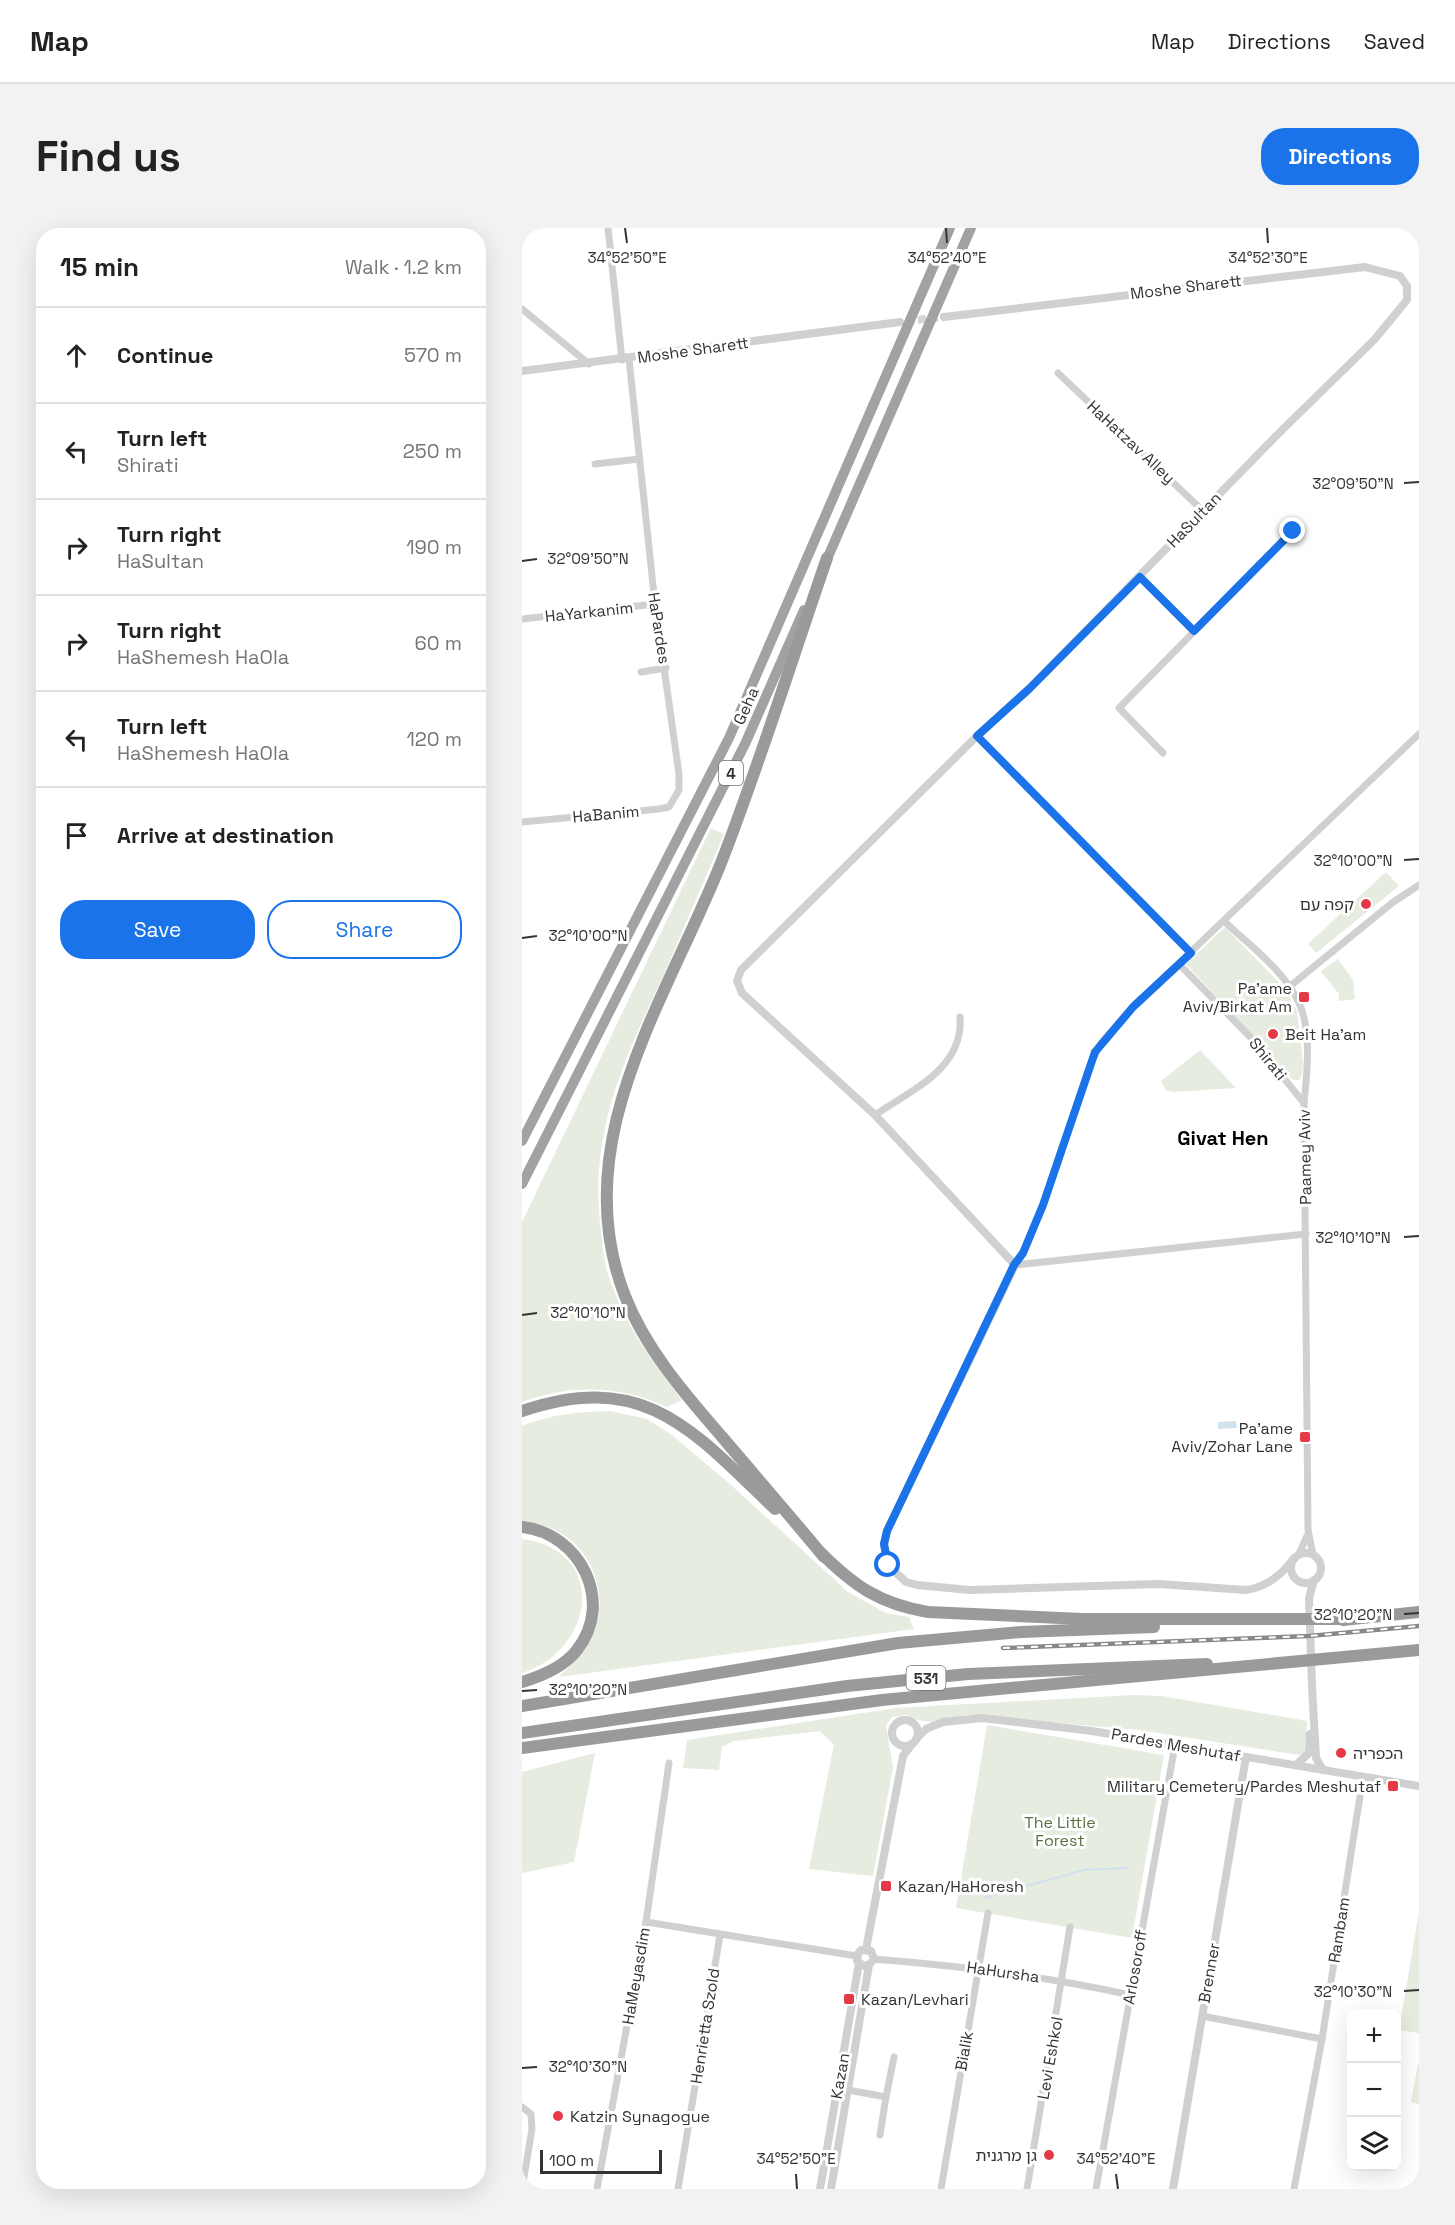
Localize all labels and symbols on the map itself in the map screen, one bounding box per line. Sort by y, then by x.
text: 34°52'50"E [587,248,667,267]
text: 34°52'40"E [907,248,987,267]
text: 34°52'30"E [1228,248,1308,267]
street label: Moshe Sharett [1129,270,1243,304]
street label: Moshe Sharett [636,332,750,368]
street label: HaHatzav Alley [1083,396,1179,488]
text: 32°09'50"N [1312,474,1394,493]
street label: HaSultan [1162,488,1226,552]
route end [1279,517,1305,543]
text: 32°09'50"N [547,549,629,568]
street label: HaPardes [643,591,675,665]
street label: HaYarkanim [544,597,634,627]
street label: Geha [728,684,764,728]
road number: 4 [719,761,743,785]
street label: HaBanim [572,801,640,827]
text: 32°10'00"N [1313,851,1393,870]
place label: קפה עם [1300,894,1354,915]
marker: קפה עם [1359,897,1373,911]
text: 32°10'00"N [548,926,628,945]
place label: Pa'ame Aviv/Birkat Am [1183,978,1292,1017]
marker: Pa'ame Aviv/Birkat Am [1297,990,1311,1004]
place label: Beit Ha'am [1285,1024,1366,1045]
marker: Beit Ha'am [1266,1027,1280,1041]
street label: Shirati [1244,1033,1292,1085]
street label: Paamey Aviv [1294,1109,1316,1205]
district label: Givat Hen [1177,1125,1269,1151]
text: 32°10'10"N [1315,1228,1391,1247]
text: 32°10'10"N [550,1303,626,1322]
place label: Pa'ame Aviv/Zohar Lane [1171,1418,1293,1457]
marker: Pa'ame Aviv/Zohar Lane [1298,1430,1312,1444]
route start [874,1551,900,1577]
text: 32°10'20"N [1314,1605,1392,1624]
road number: 531 [906,1666,946,1690]
text: 32°10'20"N [549,1680,627,1699]
street label: Pardes Meshutaf [1110,1723,1242,1767]
place label: הכפריה [1353,1743,1403,1764]
marker: הכפריה [1334,1746,1348,1760]
place label: Military Cemetery/Pardes Meshutaf [1107,1776,1381,1797]
marker: Military Cemetery/Pardes Meshutaf [1386,1779,1400,1793]
park label: The Little Forest [1024,1812,1096,1851]
place label: Kazan/HaHoresh [898,1876,1024,1897]
marker: Kazan/HaHoresh [879,1879,893,1893]
street label: Rambam [1323,1896,1355,1964]
street label: HaMeyasdim [617,1926,655,2026]
street label: Arlosoroff [1118,1928,1152,2006]
street label: Brenner [1193,1941,1225,2005]
street label: HaHursha [965,1957,1041,1987]
street label: Henrietta Szold [685,1967,725,2085]
text: 32°10'30"N [1314,1982,1392,2001]
place label: Kazan/Levhari [861,1989,969,2010]
marker: Kazan/Levhari [842,1992,856,2006]
street label: Levi Eshkol [1032,2015,1068,2101]
street label: Bialik [950,2029,978,2073]
street label: Kazan [826,2051,854,2101]
text: 32°10'30"N [549,2057,627,2076]
place label: Katzin Synagogue [570,2106,710,2127]
marker: Katzin Synagogue [551,2109,565,2123]
place label: גן מרגנית [976,2145,1037,2166]
scale bar [540,2147,662,2174]
marker: גן מרגנית [1042,2148,1056,2162]
text: 34°52'50"E [756,2149,836,2168]
text: 34°52'40"E [1076,2149,1156,2168]

